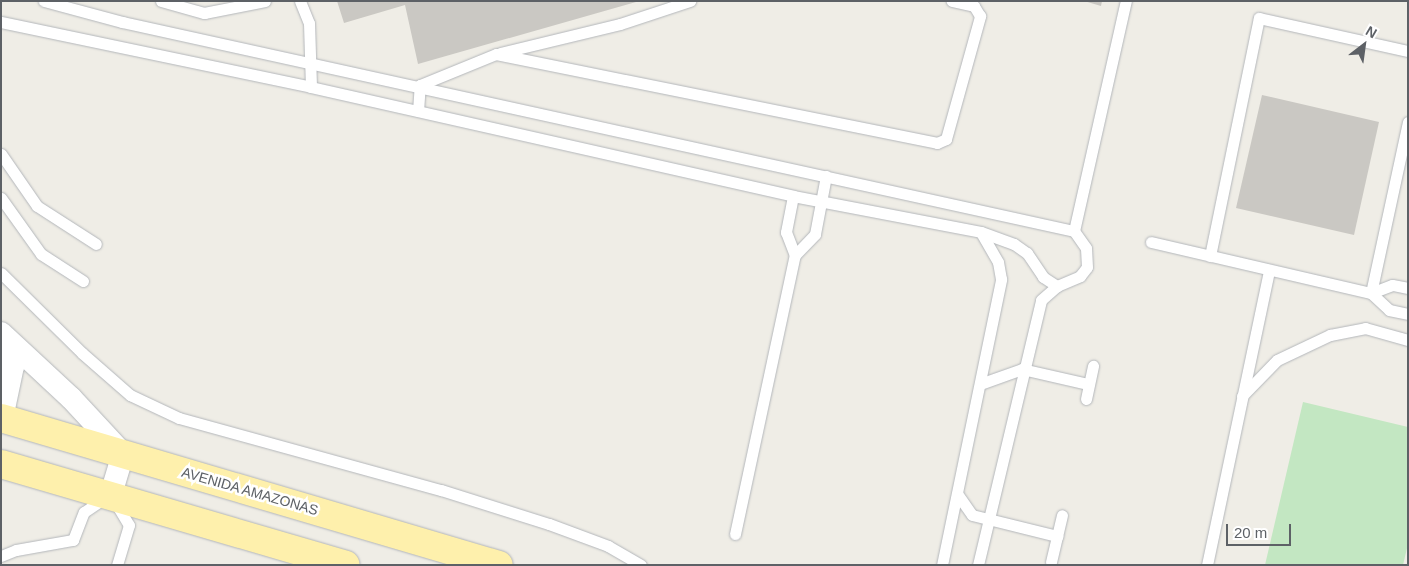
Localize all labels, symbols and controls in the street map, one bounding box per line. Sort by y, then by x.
north arrow [1339,20,1389,70]
text: N [1363,23,1380,41]
street label: AVENIDA AMAZONAS [179,463,321,519]
scale bar [1229,514,1294,546]
text: 20 m [1234,524,1267,541]

